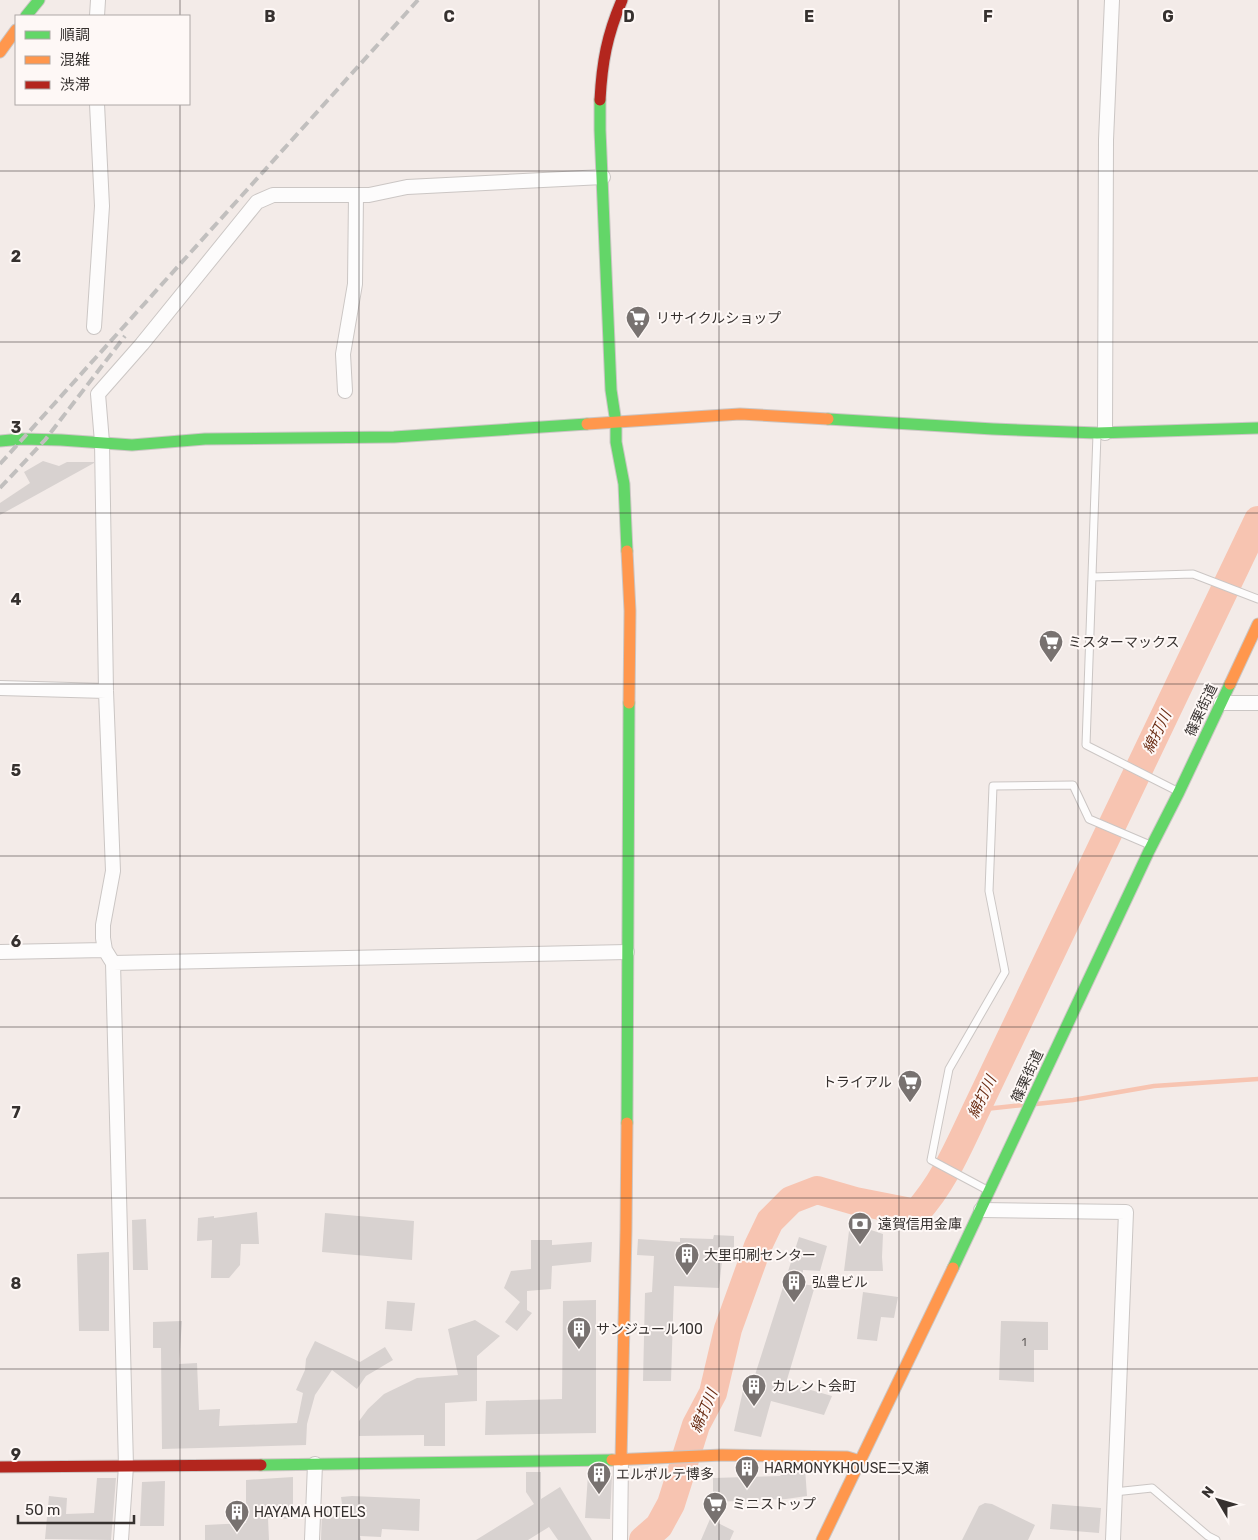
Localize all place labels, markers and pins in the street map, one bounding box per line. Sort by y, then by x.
supermarket icon: リサイクルショップ [625,305,651,339]
place label: リサイクルショップ [656,310,781,327]
supermarket icon: ミスターマックス [1038,629,1064,663]
place label: ミスターマックス [1068,634,1180,651]
supermarket icon: トライアル [897,1069,923,1103]
place label: トライアル [822,1074,892,1091]
bank icon: 遠賀信用金庫 [847,1211,873,1245]
place label: 遠賀信用金庫 [878,1216,962,1233]
building icon: 大里印刷センター [674,1242,700,1276]
place label: 大里印刷センター [704,1247,816,1264]
building icon: 弘豊ビル [781,1269,807,1303]
place label: 弘豊ビル [812,1274,868,1291]
building icon: サンジュール100 [566,1316,592,1350]
place label: サンジュール100 [596,1321,703,1338]
building icon: カレント会町 [741,1373,767,1407]
place label: カレント会町 [772,1378,856,1395]
building icon: HARMONYKHOUSE二又瀬 [734,1455,760,1489]
place label: HARMONYKHOUSE二又瀬 [764,1460,929,1477]
building icon: エルポルテ博多 [586,1461,612,1495]
place label: エルポルテ博多 [616,1466,714,1483]
supermarket icon: ミニストップ [702,1491,728,1525]
place label: ミニストップ [732,1496,816,1513]
building icon: HAYAMA HOTELS [224,1499,250,1533]
place label: HAYAMA HOTELS [254,1504,366,1521]

